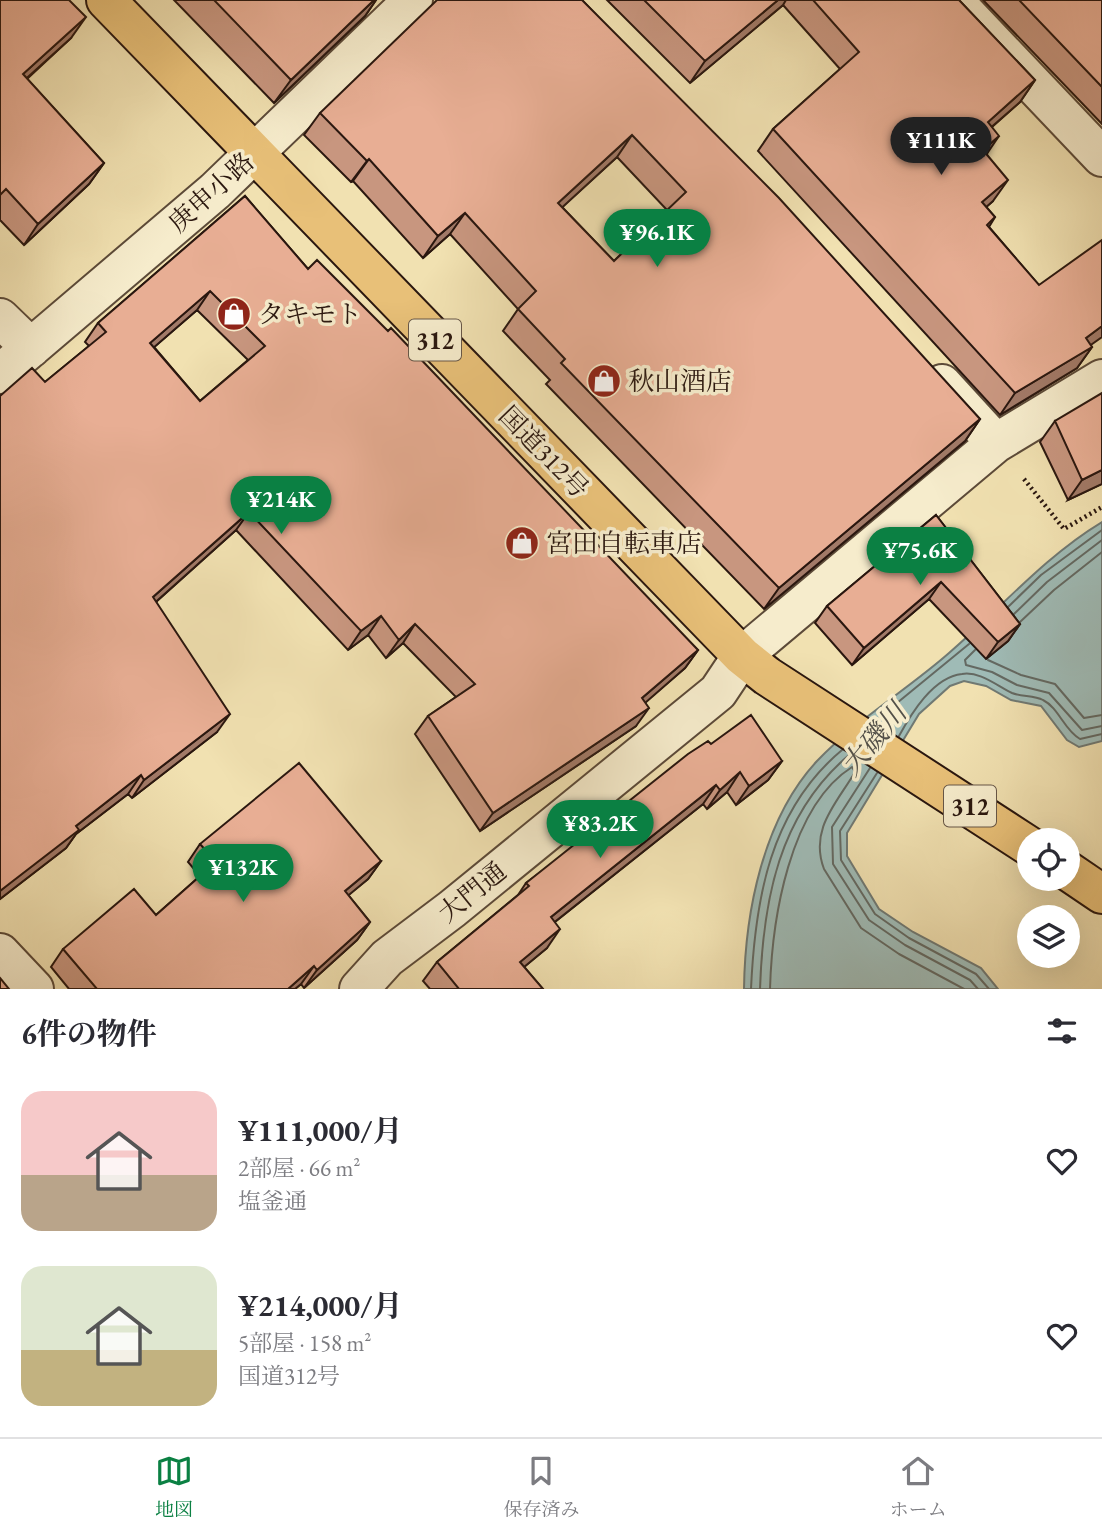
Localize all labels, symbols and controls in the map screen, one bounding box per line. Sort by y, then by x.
pin: ¥111K [892,118,990,177]
text: ¥111K [906,125,976,155]
street label: 庚申小路 [161,145,261,239]
pin: ¥96.1K [600,210,714,269]
text: ¥96.1K [620,217,694,247]
shop icon: タキモト [215,295,253,333]
place label: タキモト [258,297,362,331]
road number: 312 [409,320,461,360]
shop icon: 秋山酒店 [585,362,623,400]
place label: 秋山酒店 [628,364,732,398]
street label: 国道312号 [492,399,596,505]
pin: ¥214K [232,476,330,536]
text: ¥214K [246,484,316,514]
shop icon: 宮田自転車店 [503,524,541,562]
place label: 宮田自転車店 [546,526,702,560]
pin: ¥75.6K [863,528,977,587]
text: ¥75.6K [883,535,957,565]
water label: 大磯川 [832,693,916,783]
road number: 312 [944,786,996,826]
pin: ¥83.2K [543,800,657,860]
text: ¥83.2K [563,808,637,838]
map controls [1017,828,1080,968]
button: locate [1017,828,1080,891]
pin: ¥132K [194,844,292,904]
text: ¥132K [208,852,278,882]
street label: 大門通 [431,854,513,930]
button: layers [1017,905,1080,968]
icon: filters [1043,1012,1081,1050]
text: 6件の物件 [21,1014,157,1053]
text: ¥111,000/月 [238,1111,402,1150]
icon: home [77,1119,161,1203]
icon: heart [1043,1142,1081,1180]
text: 2部屋 · 66 m² [238,1153,360,1183]
text: 塩釜通 [238,1186,307,1216]
text: ¥214,000/月 [238,1286,402,1325]
icon: home [77,1294,161,1378]
icon: heart [1043,1317,1081,1355]
text: 5部屋 · 158 m² [238,1328,371,1358]
text: 国道312号 [238,1361,340,1391]
tab: 地図 [155,1452,193,1522]
tab: 保存済み [503,1452,580,1522]
tab: ホーム [890,1452,947,1522]

